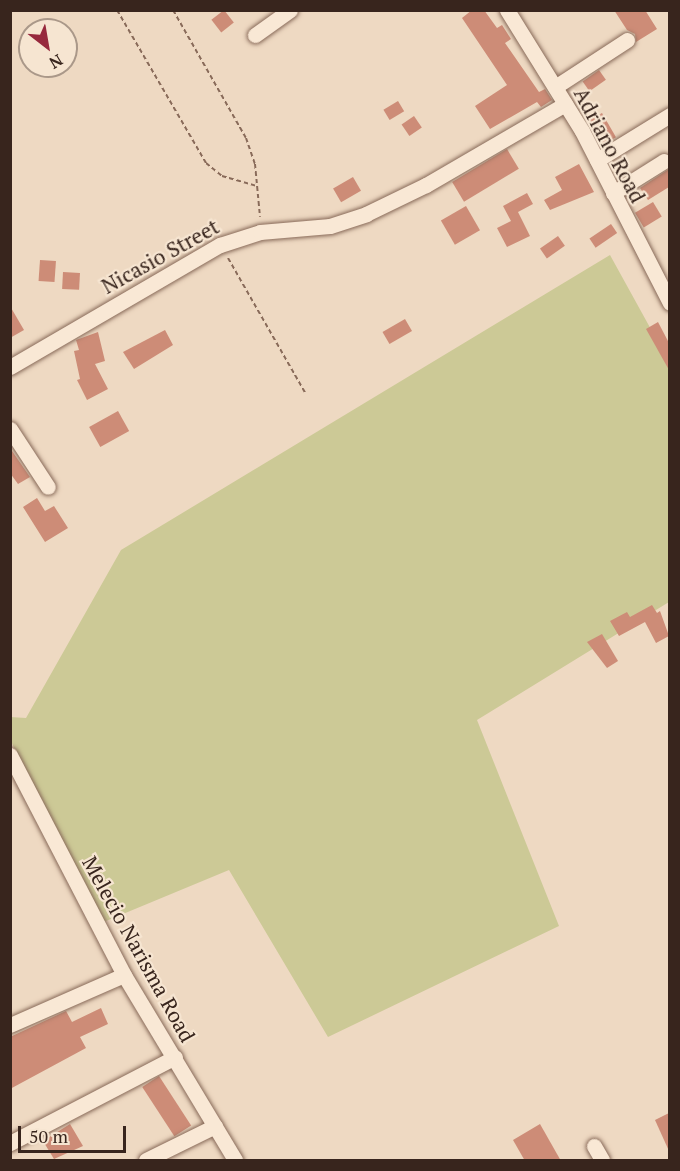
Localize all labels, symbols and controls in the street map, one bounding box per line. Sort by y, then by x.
north arrow [18,18,78,78]
text: N [45,49,67,74]
street label: Adriano Road [569,83,651,207]
street label: Nicasio Street [97,213,223,299]
street label: Melecio Narisma Road [77,852,201,1046]
scale bar [21,1114,129,1152]
text: 50 m [29,1124,68,1148]

